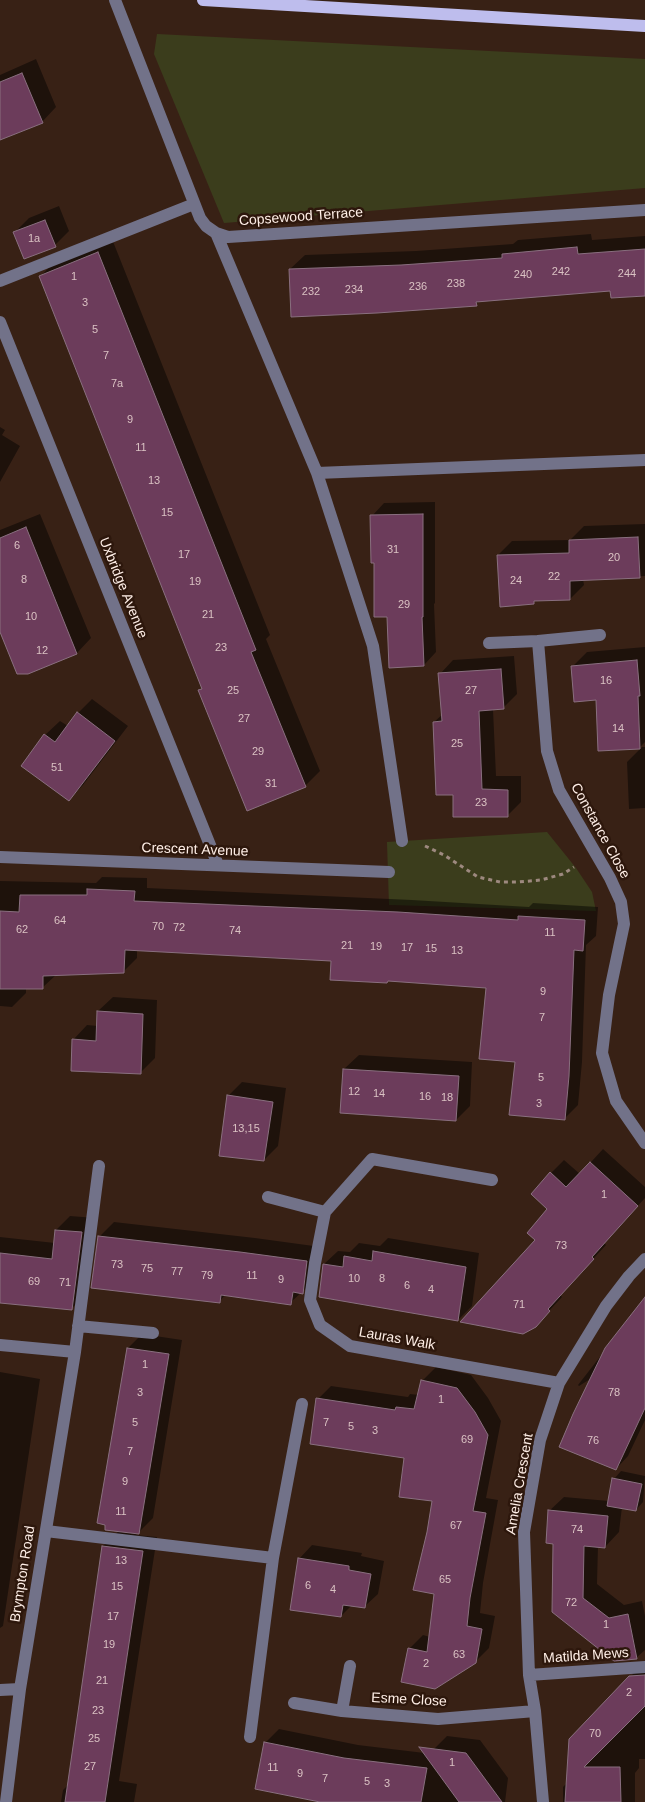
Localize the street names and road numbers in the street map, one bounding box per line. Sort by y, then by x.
street label: Copsewood Terrace [238,204,364,230]
street label: Uxbridge Avenue [95,535,151,641]
street label: Constance Close [567,780,633,882]
street label: Crescent Avenue [141,840,249,860]
street label: Lauras Walk [357,1324,437,1354]
street label: Amelia Crescent [503,1432,537,1536]
street label: Brympton Road [7,1525,39,1623]
street label: Matilda Mews [543,1645,629,1667]
street label: Esme Close [371,1690,447,1710]

